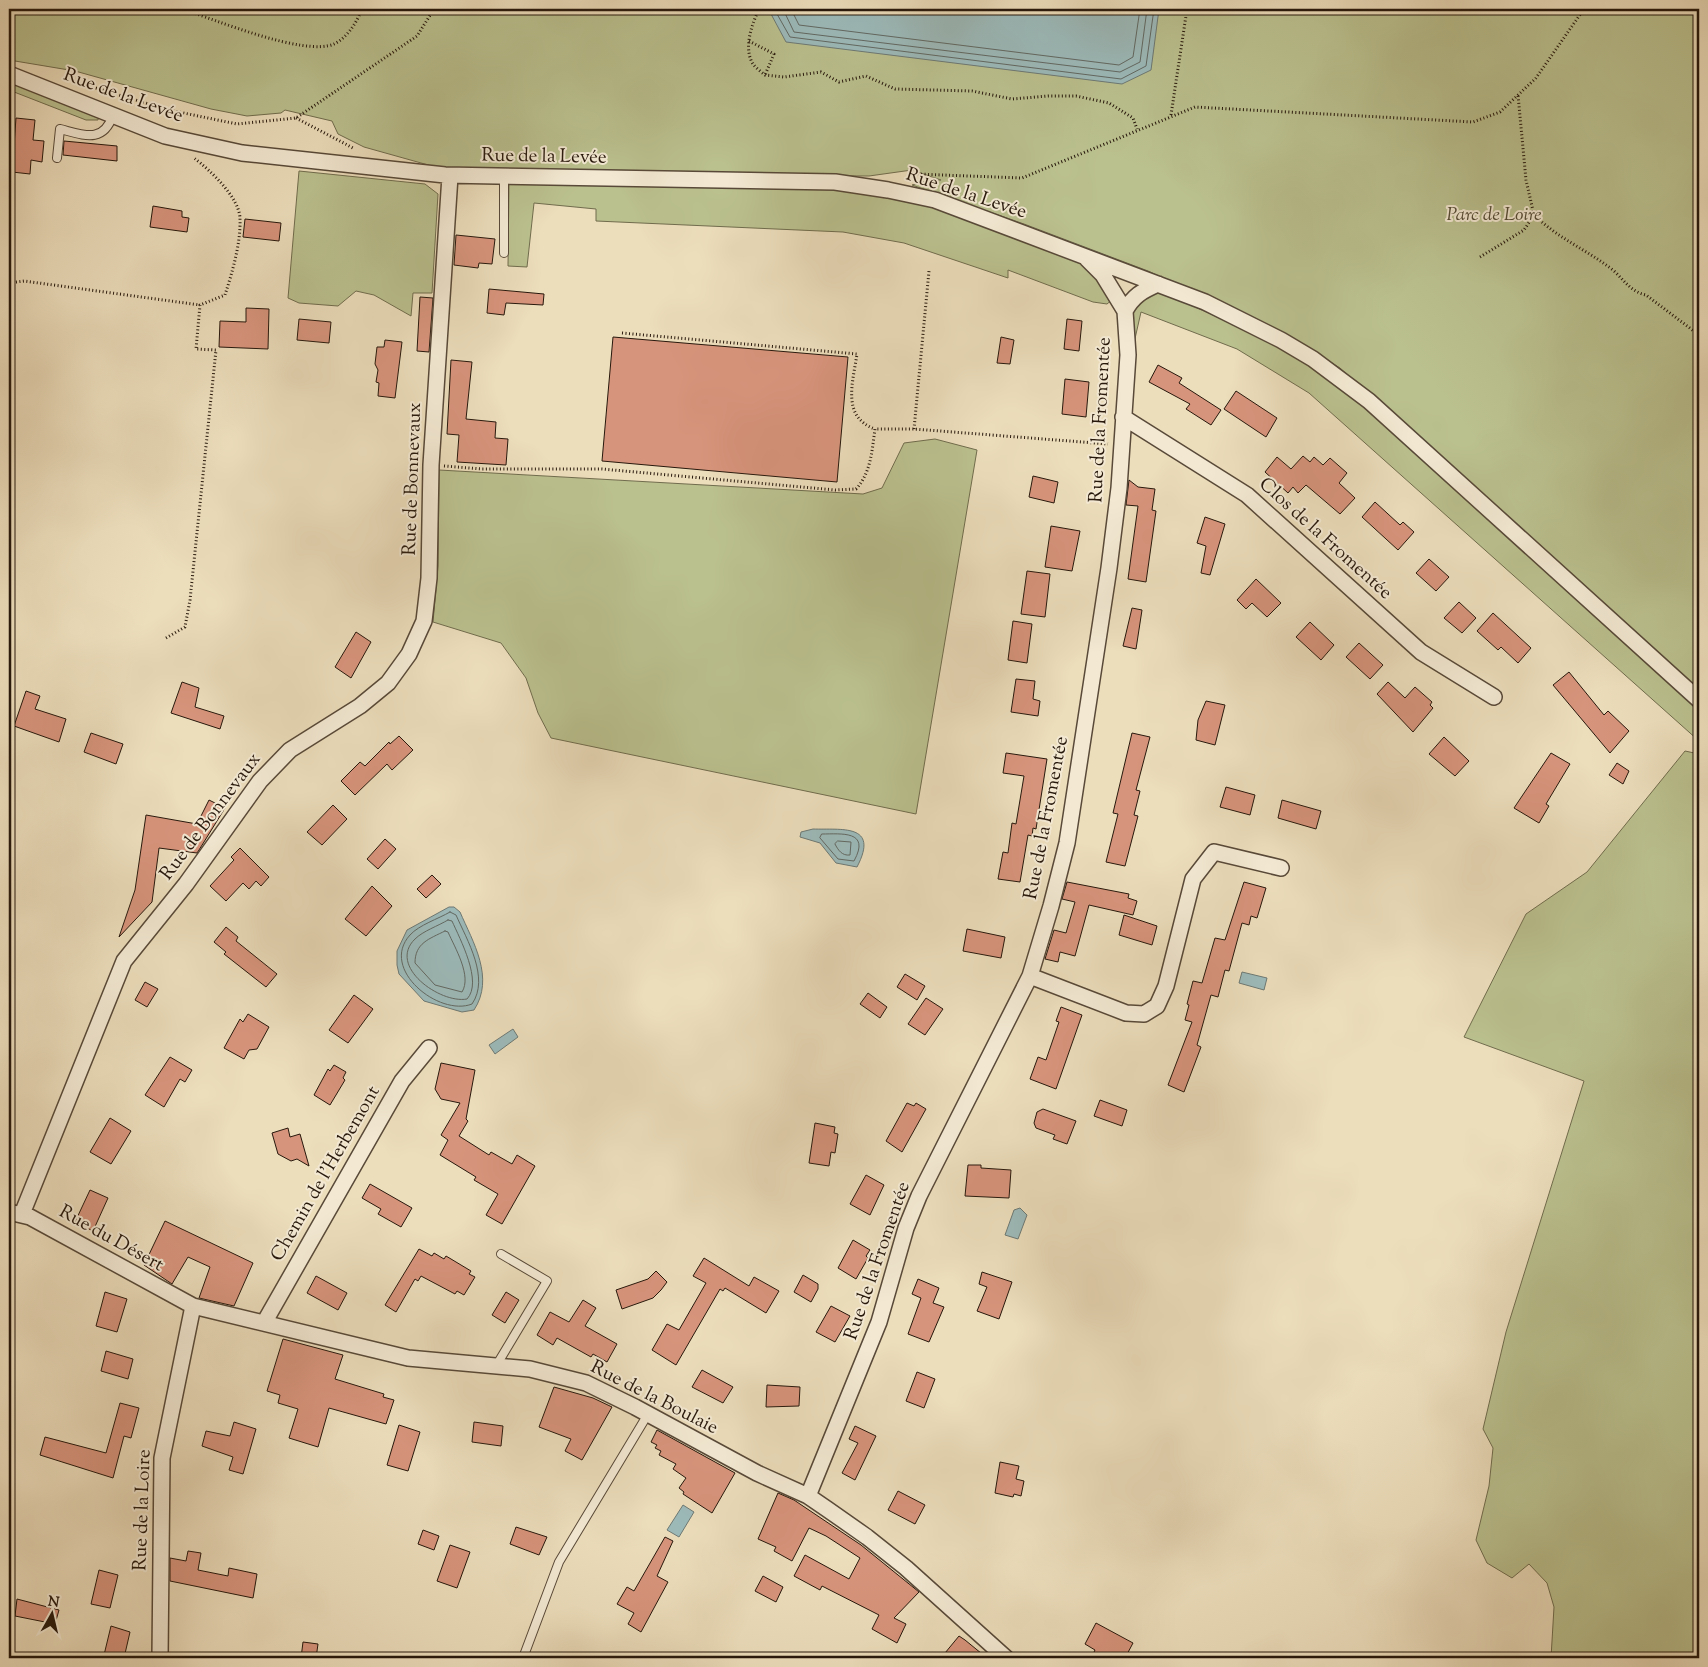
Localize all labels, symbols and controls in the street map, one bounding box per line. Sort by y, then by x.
street label: Rue de la Levée [59,62,187,130]
street label: Rue de la Levée [481,142,607,172]
street label: Rue de la Levée [902,162,1030,226]
park label: Parc de Loire [1446,202,1542,229]
street label: Rue de la Fromentée [1083,336,1119,504]
street label: Rue de Bonnevaux [397,402,429,556]
street label: Clos de la Fromentée [1252,472,1398,606]
street label: Rue de la Fromentée [1018,734,1076,902]
street label: Rue de Bonnevaux [154,748,268,886]
street label: Chemin de l'Herbemont [265,1081,388,1267]
street label: Rue de la Fromentée [838,1178,918,1344]
street label: Rue du Désert [54,1199,169,1279]
street label: Rue de la Boulaie [585,1354,723,1442]
street label: Rue de la Loire [127,1449,159,1571]
north arrow [28,1590,78,1640]
text: N [47,1592,60,1614]

